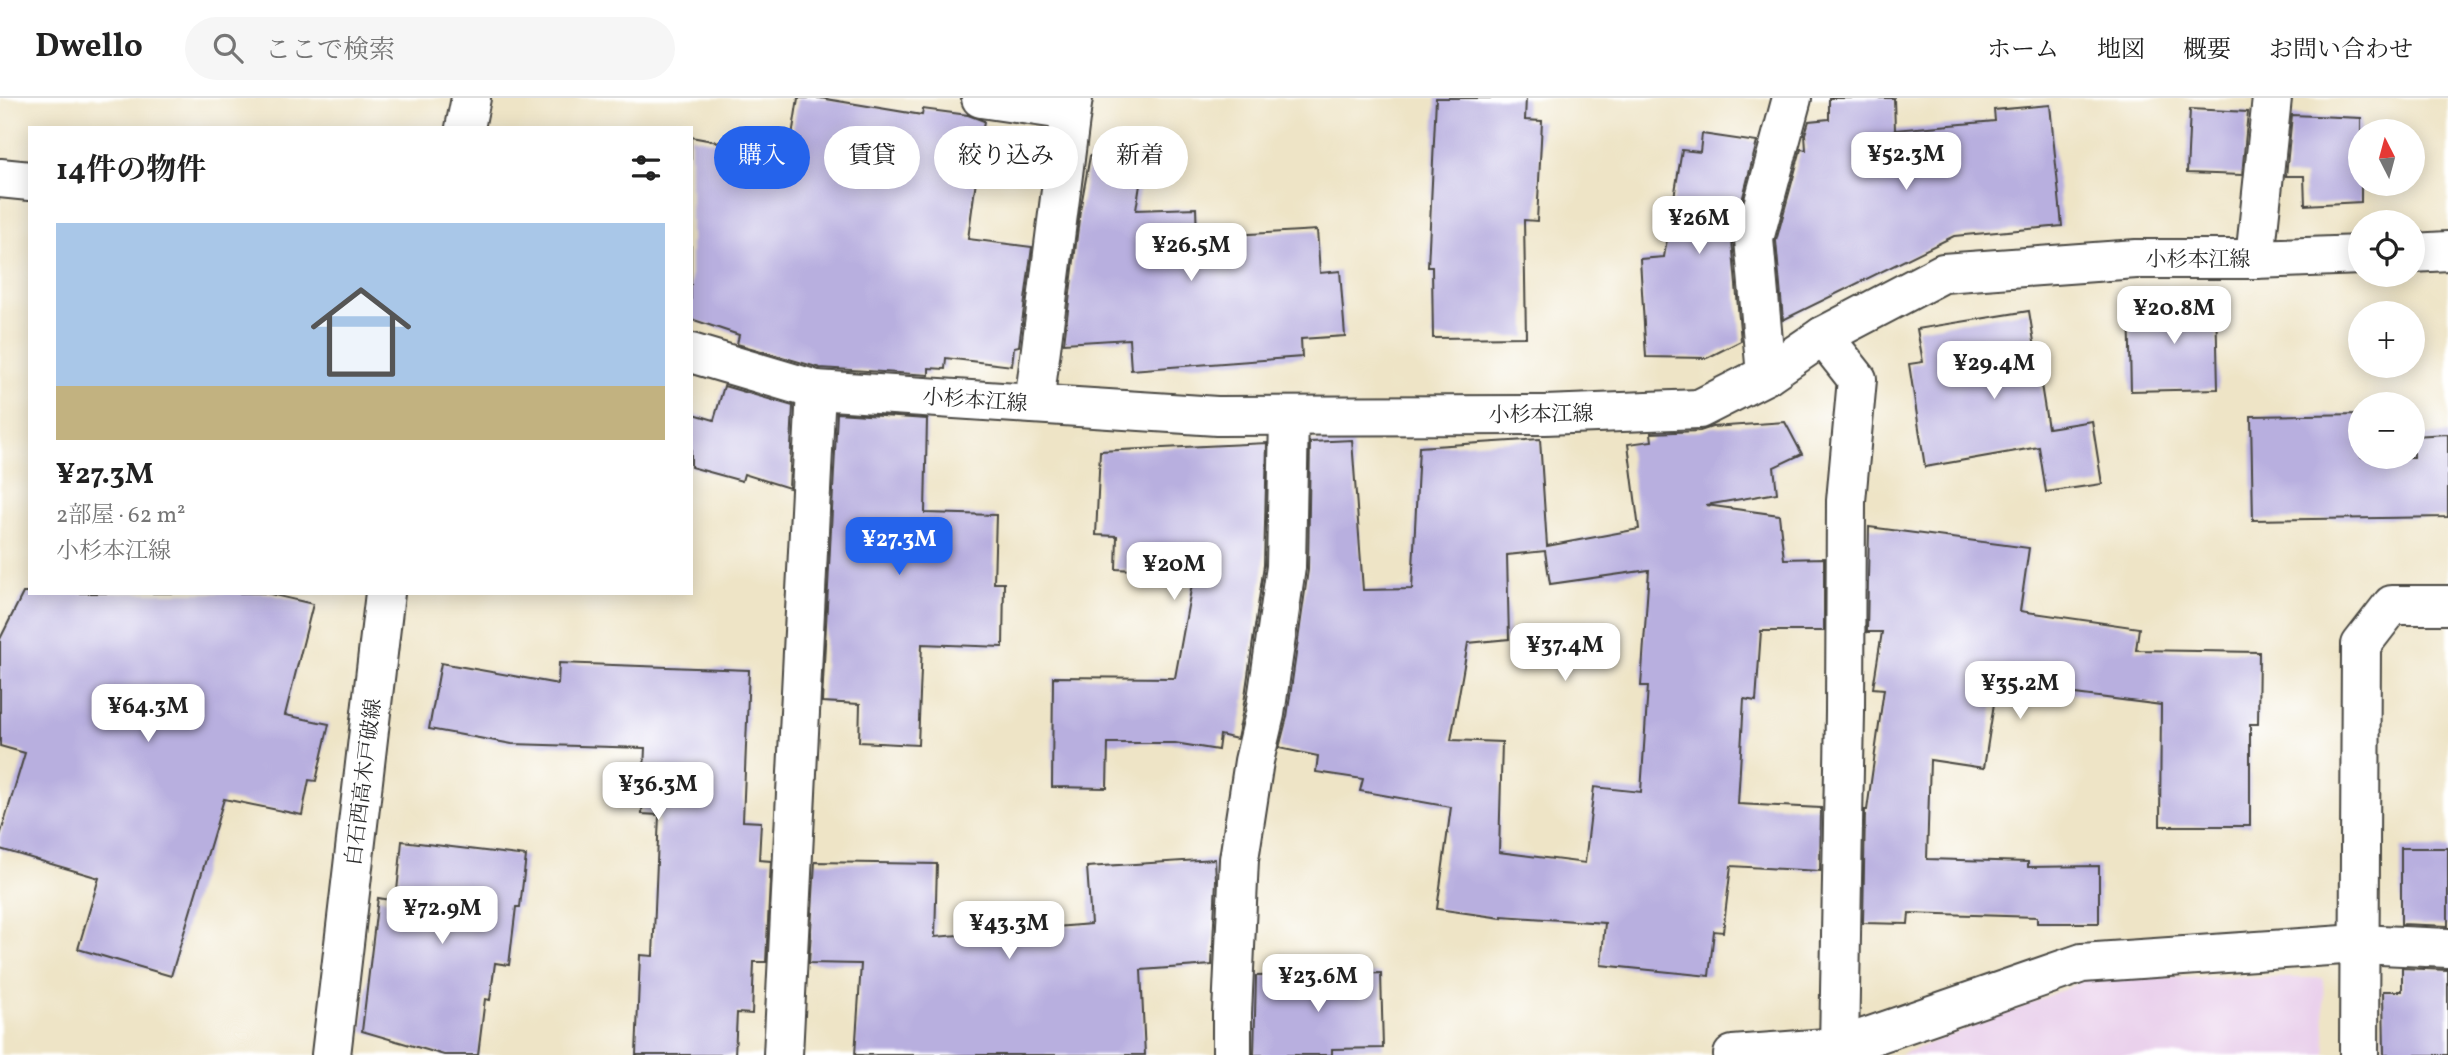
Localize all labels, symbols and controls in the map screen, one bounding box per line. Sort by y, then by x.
search box [185,17,675,80]
text: Dwello [35,25,143,71]
icon: search [209,29,247,67]
text: ここで検索 [265,33,395,69]
text: ホーム [1987,34,2059,68]
text: 地図 [2097,34,2145,68]
text: 概要 [2183,34,2231,68]
text: お問い合わせ [2269,34,2413,68]
north arrow [2348,119,2426,196]
map controls [2348,119,2425,469]
chip: 購入 [714,126,810,189]
chip: 賃貸 [824,126,920,189]
chip: 絞り込み [934,126,1078,189]
chip: 新着 [1092,126,1188,189]
pin: ¥52.3M [1849,132,1963,192]
text: ¥52.3M [1867,139,1945,171]
icon: filters [627,149,665,187]
text: 14件の物件 [56,150,206,192]
pin: ¥26M [1658,197,1740,256]
text: ¥26M [1668,203,1730,235]
button: locate [2348,210,2425,287]
pin: ¥26.5M [1134,223,1248,283]
text: ¥26.5M [1152,230,1230,262]
street label: 小杉本江線 [2146,246,2251,275]
icon: home [298,269,424,395]
pin: ¥20.8M [2117,286,2231,346]
text: ¥20.8M [2133,293,2215,325]
button: + [2348,301,2425,378]
pin: ¥29.4M [1937,342,2051,401]
text: ¥29.4M [1953,348,2035,380]
street label: 小杉本江線 [922,383,1028,420]
button: − [2348,392,2425,469]
street label: 小杉本江線 [1488,400,1594,431]
text: ¥27.3M [56,454,154,496]
text: 2部屋 · 62 m² [56,500,186,532]
pin: ¥27.3M [842,518,956,577]
text: ¥27.3M [862,524,936,556]
text: 小杉本江線 [56,536,171,568]
pin: ¥20M [1133,542,1215,602]
text: ¥20M [1143,549,1205,581]
pin: ¥37.4M [1508,624,1622,683]
text: ¥37.4M [1526,630,1604,662]
pin: ¥35.2M [1963,662,2077,721]
text: ¥35.2M [1981,668,2059,700]
pin: ¥64.3M [91,684,205,744]
text: ¥64.3M [108,691,188,723]
street label: 白石西高木戸破線 [340,697,389,867]
pin: ¥36.3M [601,762,715,822]
text: ¥36.3M [619,769,697,801]
pin: ¥72.9M [385,886,499,946]
text: ¥72.9M [403,893,481,925]
pin: ¥43.3M [952,902,1066,961]
text: ¥43.3M [969,908,1049,940]
pin: ¥23.6M [1261,954,1375,1014]
text: ¥23.6M [1278,961,1358,993]

